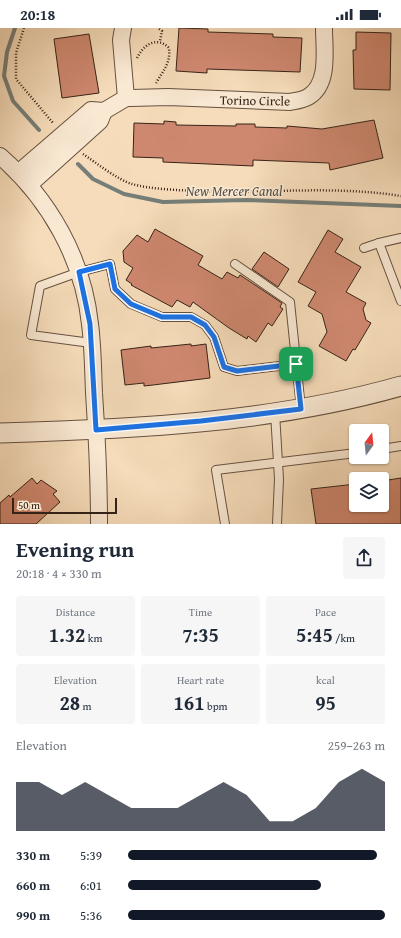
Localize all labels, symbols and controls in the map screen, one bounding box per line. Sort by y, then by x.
text: 20:18 [20,4,55,25]
street label: Torino Circle [220,90,290,111]
water label: New Mercer Canal [186,181,283,201]
pin [279,347,313,381]
icon: arrive [285,353,307,375]
north arrow [349,424,389,464]
map controls [349,424,389,512]
button: layers [349,472,389,512]
scale bar [12,496,117,515]
text: 50 m [18,497,40,513]
text: Evening run [16,533,134,565]
button: share [343,537,385,579]
text: 20:18 · 4 × 330 m [16,564,102,583]
text: Distance [56,604,95,620]
text: Time [189,604,212,620]
text: Pace [315,604,336,620]
text: 1.32 [49,620,85,649]
text: 7:35 [182,620,219,649]
text: 5:45 [296,620,333,649]
text: km [85,630,102,646]
text: /km [333,630,355,646]
text: Elevation [54,672,97,688]
text: Heart rate [177,672,224,688]
text: kcal [316,672,335,688]
text: 28 [59,688,80,717]
text: 161 [173,688,205,717]
text: 95 [315,688,336,717]
text: m [80,698,92,714]
text: bpm [205,698,228,714]
text: Elevation [16,736,67,755]
text: 259–263 m [328,736,385,755]
text: 330 m [16,846,50,865]
text: 5:39 [80,846,102,865]
text: 660 m [16,876,50,895]
text: 6:01 [80,876,102,895]
text: 990 m [16,906,50,925]
text: 5:36 [80,906,102,925]

